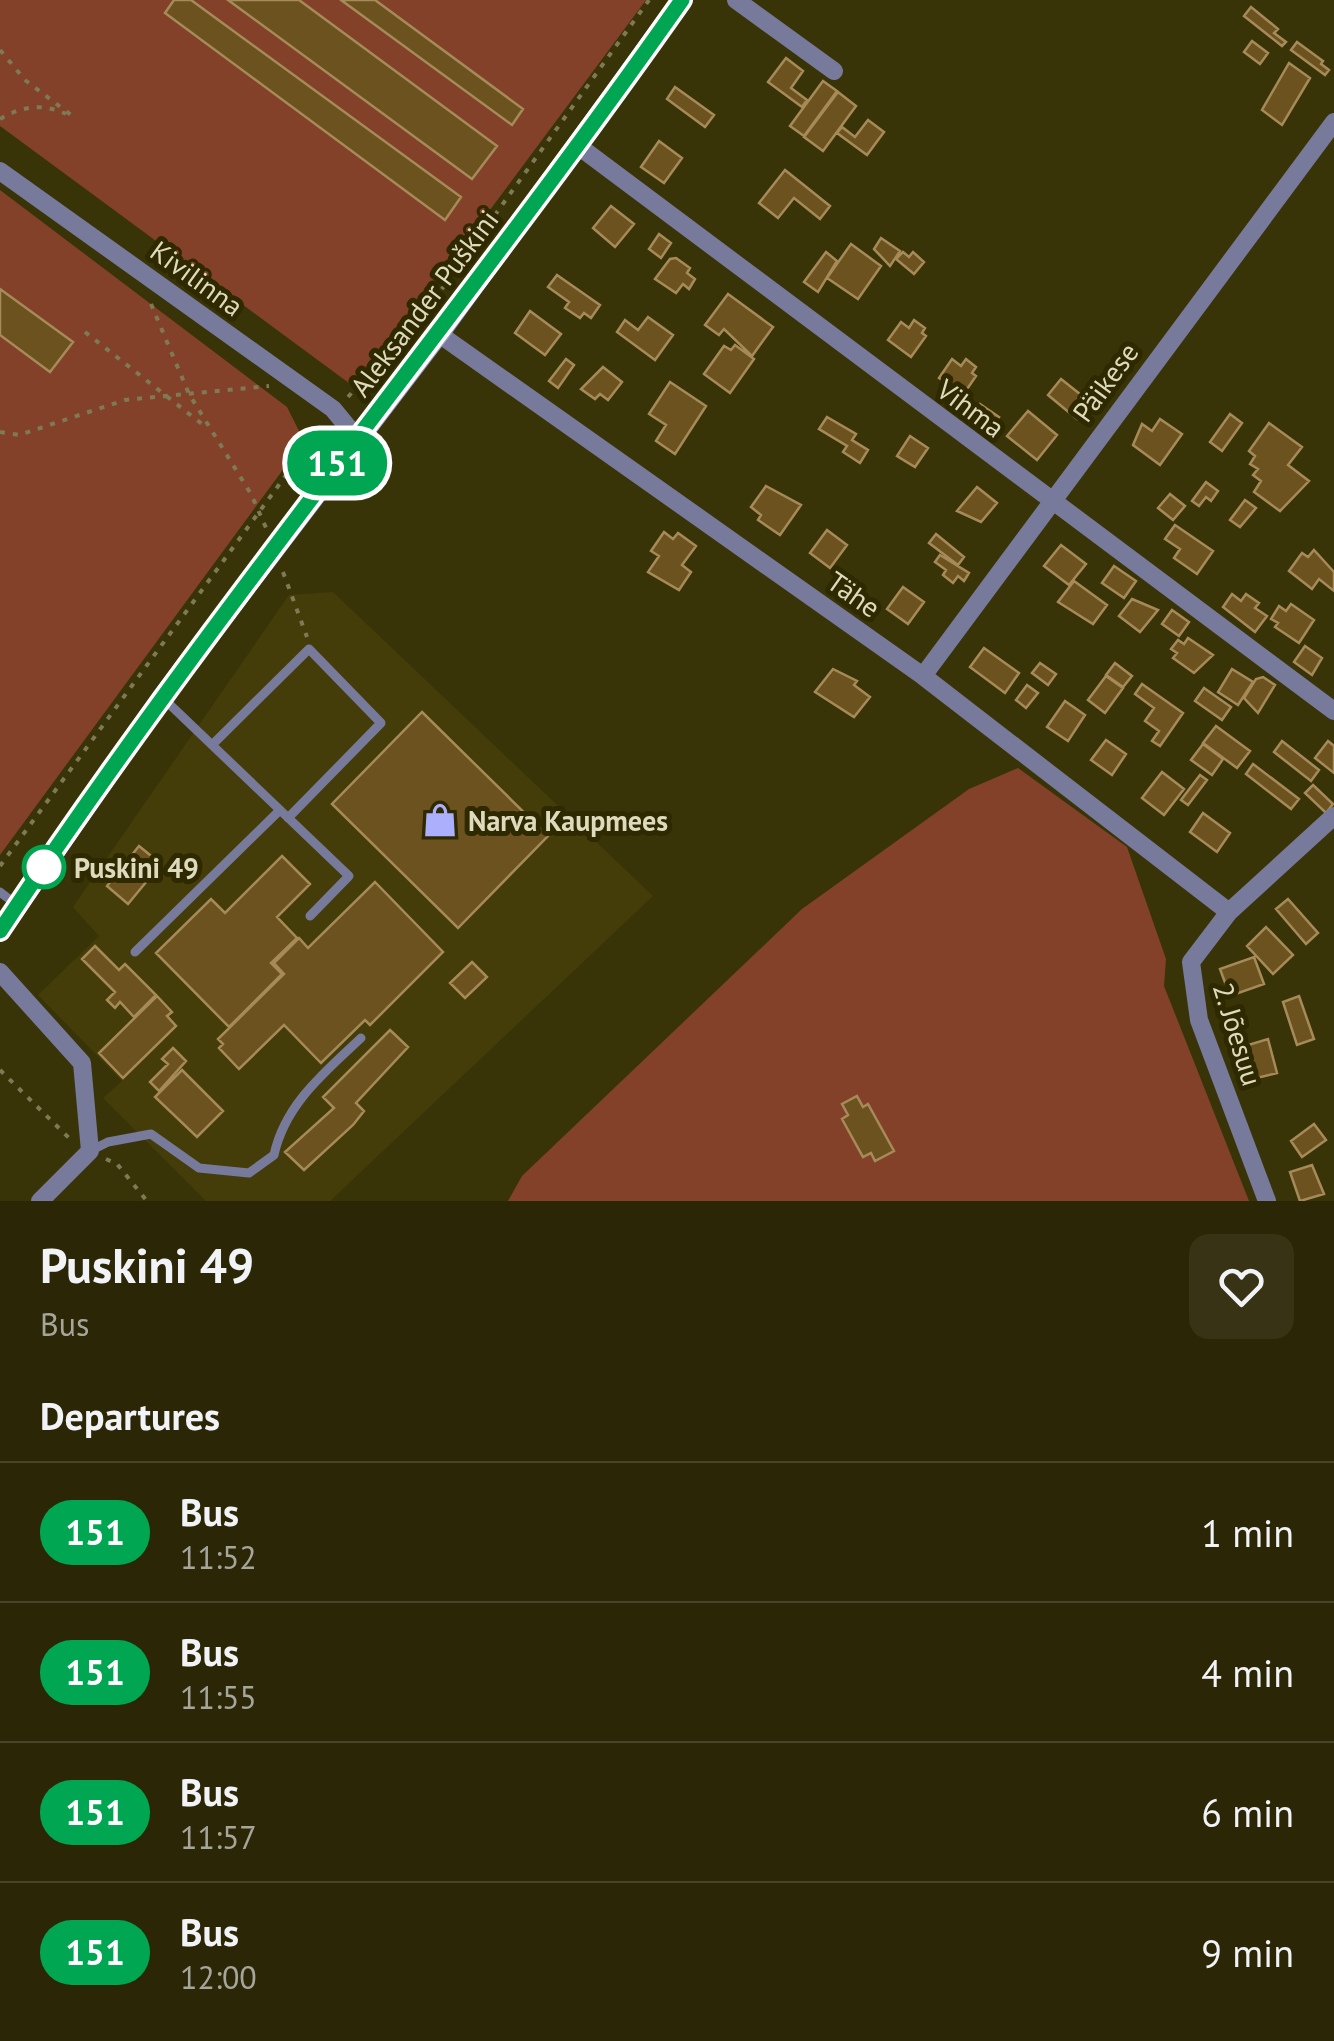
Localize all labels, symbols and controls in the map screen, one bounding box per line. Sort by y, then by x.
street label: Aleksander Puškini [342,202,506,404]
street label: Kivilinna [143,232,251,324]
street label: Päikese [1064,335,1146,429]
street label: Vihma [929,370,1012,445]
line badge: 151 [280,430,394,496]
text: 151 [307,440,367,486]
street label: Tähe [820,563,888,625]
shop icon: Narva Kaupmees [421,801,459,839]
place label: Narva Kaupmees [468,802,668,839]
marker: Puskini 49 [23,846,65,888]
place label: Puskini 49 [74,849,199,886]
street label: 2. Jõesuu [1205,978,1271,1090]
text: Puskini 49 [40,1234,254,1296]
button: heart [1189,1234,1294,1339]
text: Bus [40,1303,89,1345]
text: Departures [40,1391,220,1440]
text: Bus [180,1487,239,1536]
text: 1 min [1201,1508,1294,1557]
text: 151 [65,1509,125,1555]
text: 11:52 [180,1536,257,1578]
text: Bus [180,1627,239,1676]
text: 4 min [1201,1648,1294,1697]
text: 151 [65,1649,125,1695]
text: 11:55 [180,1676,257,1718]
text: Bus [180,1767,239,1816]
text: 6 min [1201,1788,1294,1837]
text: 151 [65,1789,125,1835]
text: 11:57 [180,1816,257,1858]
text: Bus [180,1907,239,1956]
text: 9 min [1201,1928,1294,1977]
text: 151 [65,1929,125,1975]
text: 12:00 [180,1956,257,1998]

